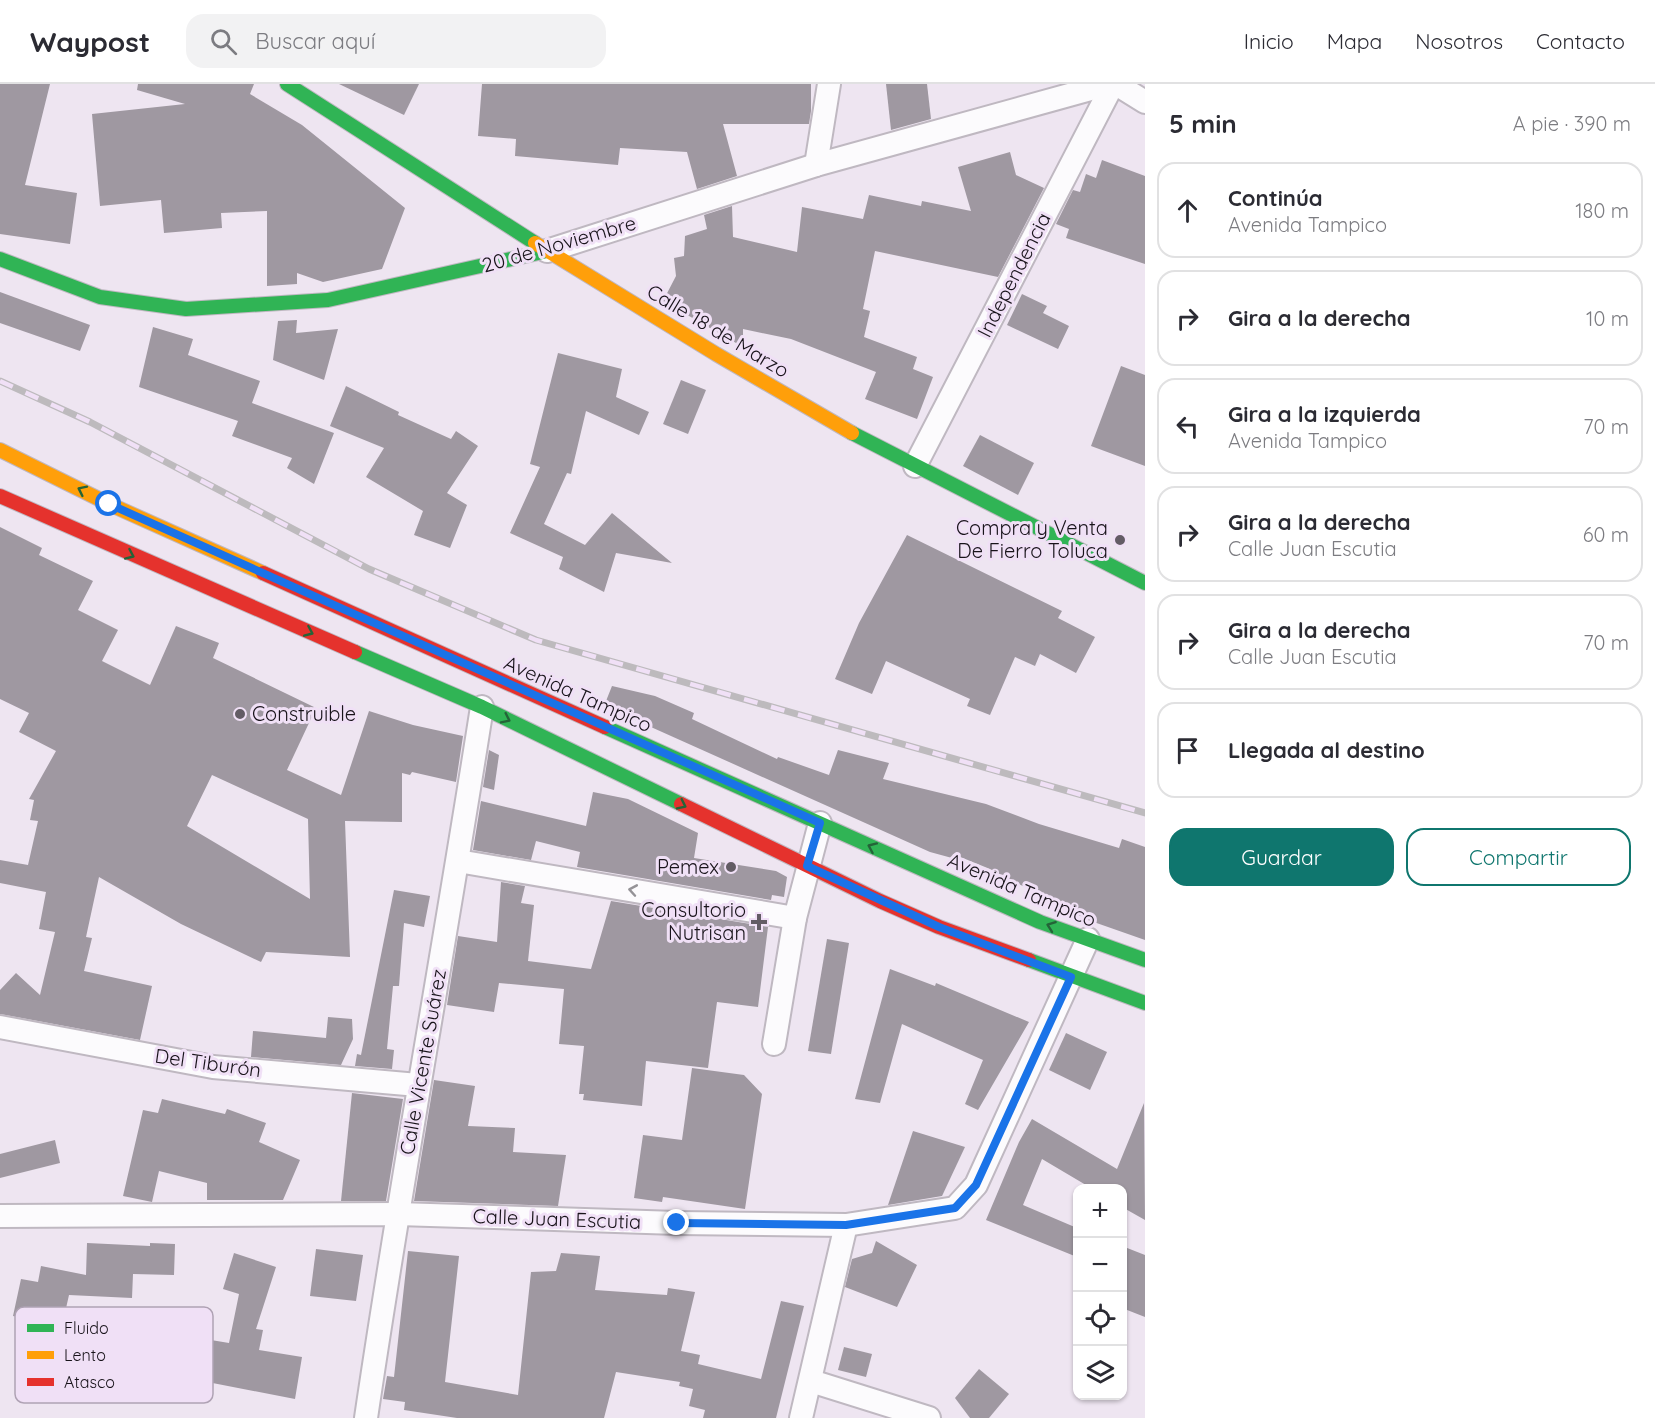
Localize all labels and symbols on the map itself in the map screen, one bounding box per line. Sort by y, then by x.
street label: Independencia [971,208,1056,341]
street label: 20 de Noviembre [479,210,639,277]
street label: Calle 18 de Marzo [643,278,794,383]
one-way arrow [77,486,88,498]
route start [95,490,121,516]
place label: Compra y Venta De Fierro Toluca [956,515,1108,563]
marker: Compra y Venta De Fierro Toluca [1113,533,1127,547]
one-way arrow [123,548,134,560]
one-way arrow [302,625,313,637]
street label: Avenida Tampico [500,650,656,737]
place label: Construible [252,701,356,726]
marker: Construible [233,707,247,721]
one-way arrow [500,712,511,723]
one-way arrow [675,797,686,809]
one-way arrow [868,842,879,854]
street label: Avenida Tampico [944,847,1100,932]
place label: Pemex [657,854,719,879]
marker: Pemex [724,860,738,874]
one-way arrow [629,884,639,897]
place label: Consultorio Nutrisan [641,897,746,945]
marker: Consultorio Nutrisan [750,913,768,931]
one-way arrow [1046,920,1056,933]
street label: Calle Vicente Suárez [394,967,451,1157]
street label: Del Tiburón [153,1043,263,1082]
street label: Calle Juan Escutia [472,1203,642,1234]
route end [663,1209,689,1235]
legend [15,1307,213,1403]
text: Fluido [64,1318,109,1338]
text: Lento [64,1345,106,1365]
text: Atasco [64,1372,115,1392]

